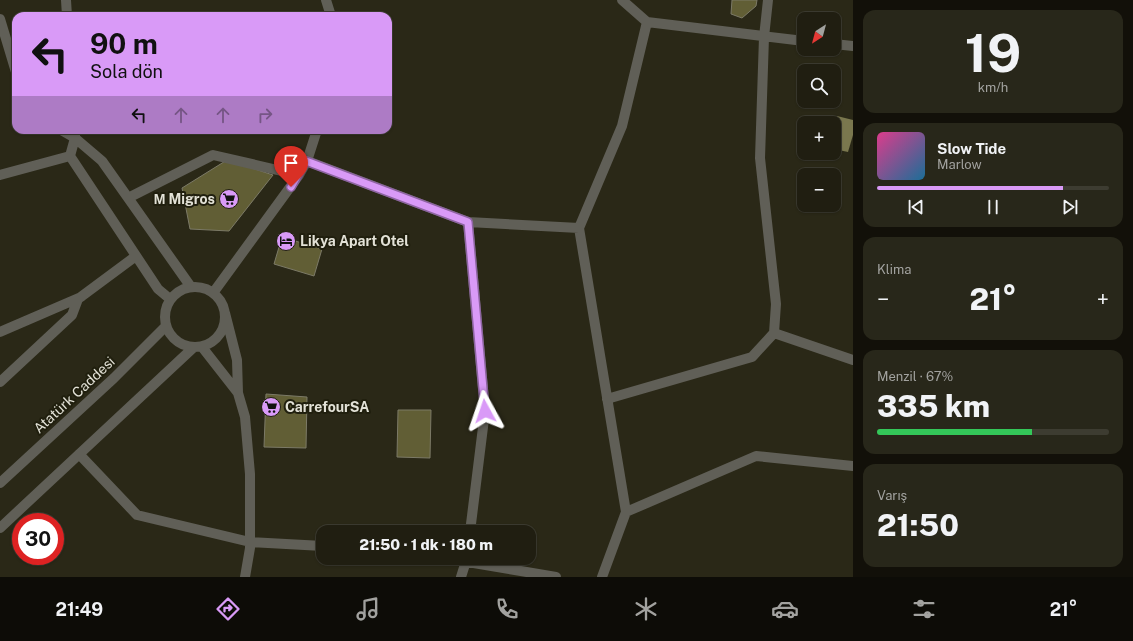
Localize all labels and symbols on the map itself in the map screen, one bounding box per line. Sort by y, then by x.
north arrow [797,12,841,56]
pin [274,146,308,187]
supermarket icon: М Migros [218,188,240,210]
place label: М Migros [154,191,215,207]
hotel icon: Likya Apart Otel [275,230,297,252]
place label: Likya Apart Otel [300,233,409,249]
street label: Atatürk Caddesi [30,353,118,437]
position arrow [464,390,506,432]
supermarket icon: CarrefourSA [260,396,282,418]
place label: CarrefourSA [285,399,370,415]
speed limit sign: 30 [12,513,64,565]

